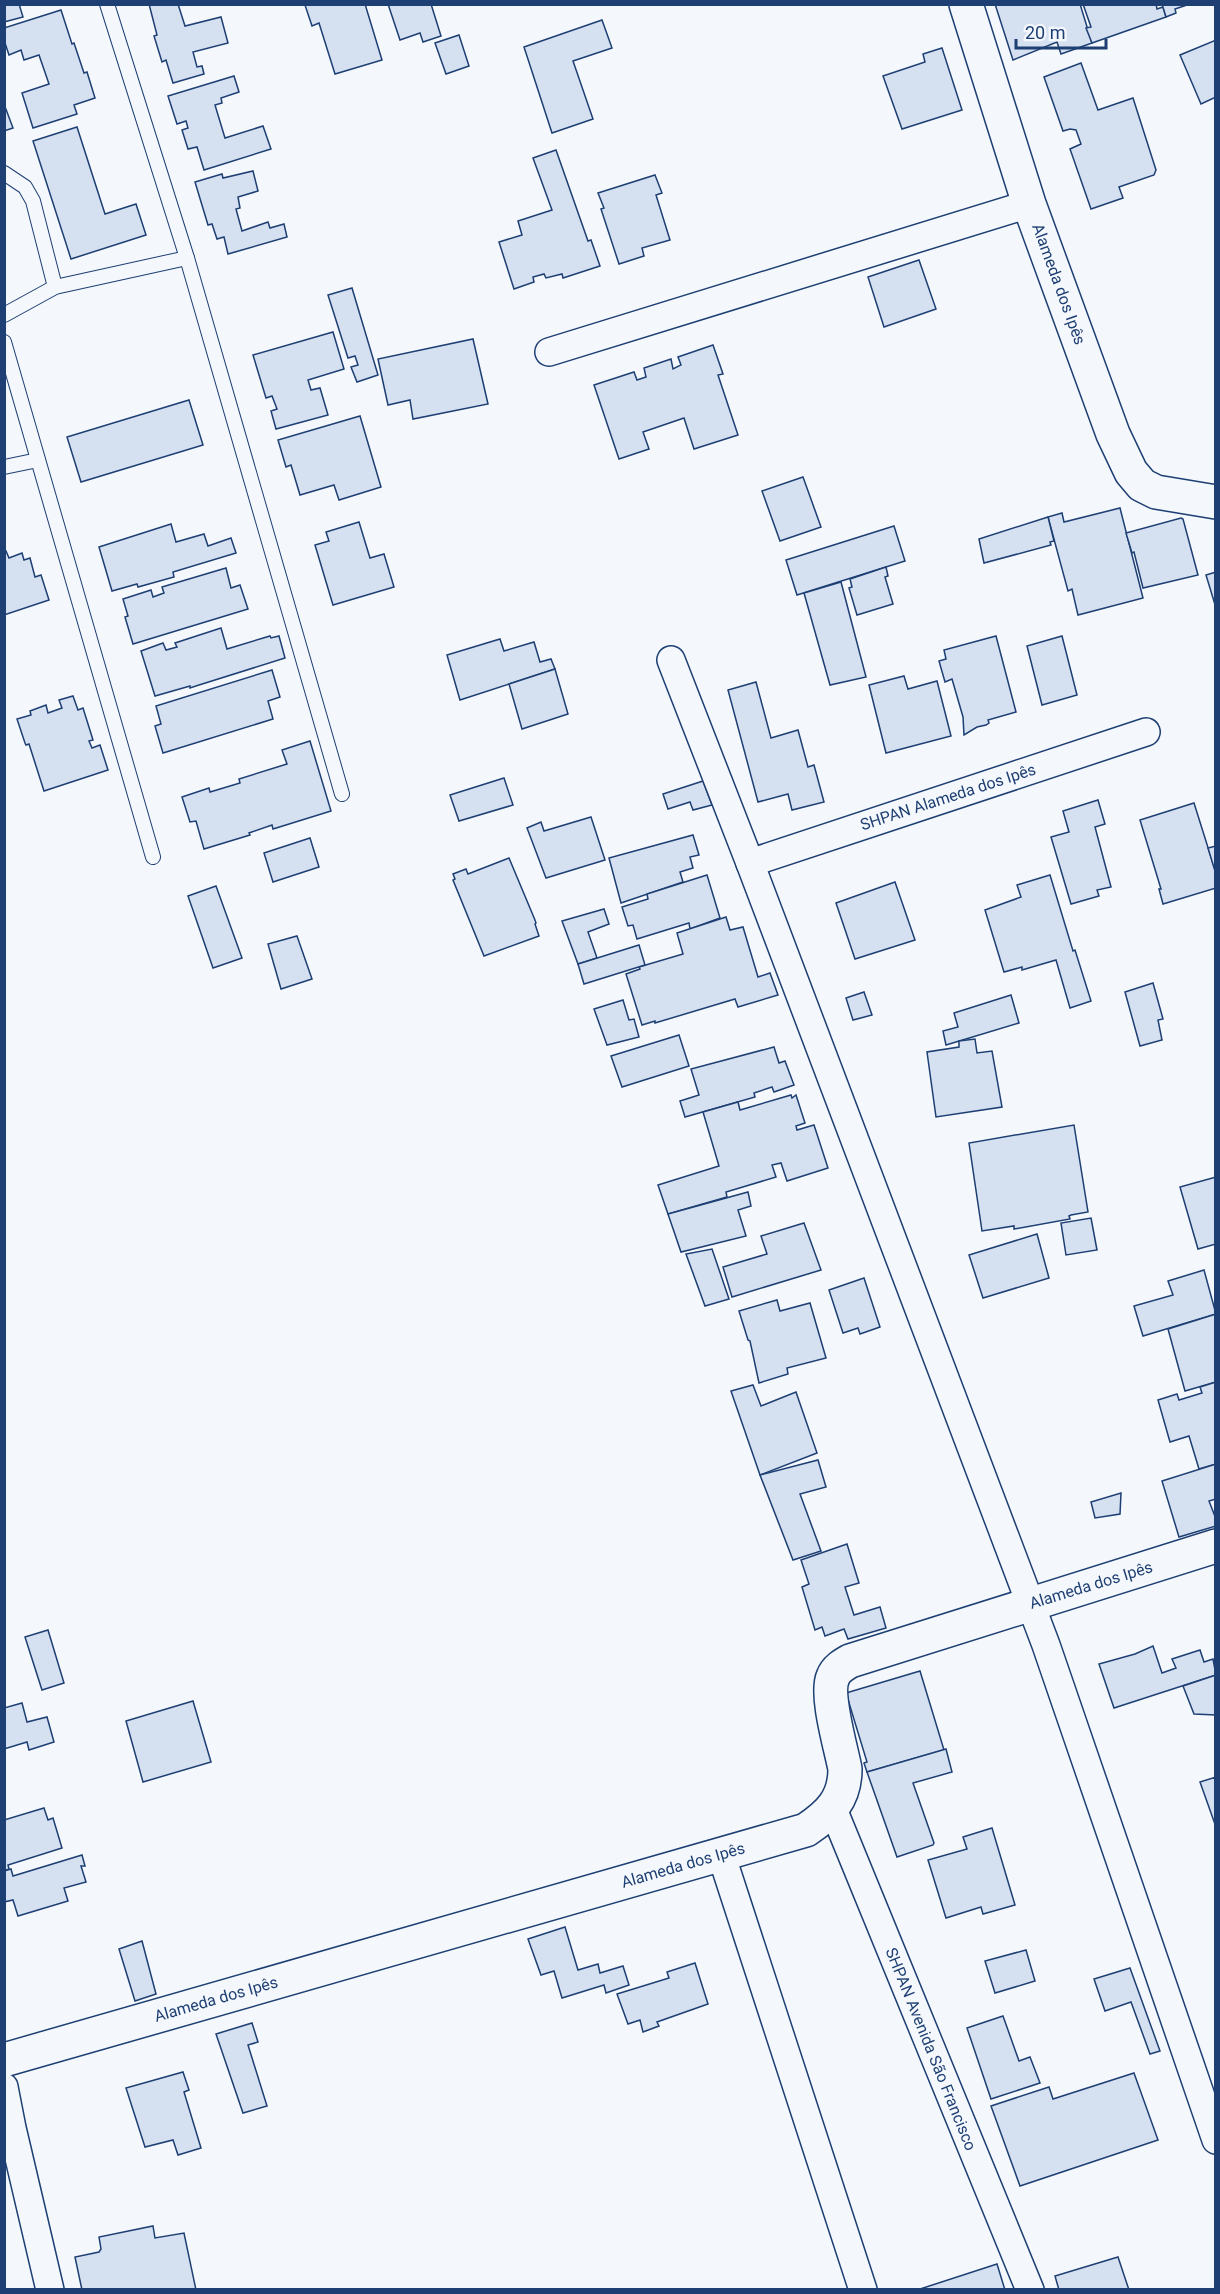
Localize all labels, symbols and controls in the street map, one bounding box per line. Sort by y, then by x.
scale bar [1016,12,1106,50]
text: 20 m [1025,22,1065,43]
street label: Alameda dos Ipês [1028,221,1090,347]
street label: SHPAN Alameda dos Ipês [858,760,1038,834]
street label: Alameda dos Ipês [1027,1557,1155,1613]
street label: Alameda dos Ipês [619,1838,747,1892]
street label: SHPAN Avenida São Francisco [882,1945,980,2153]
street label: Alameda dos Ipês [152,1972,280,2026]

